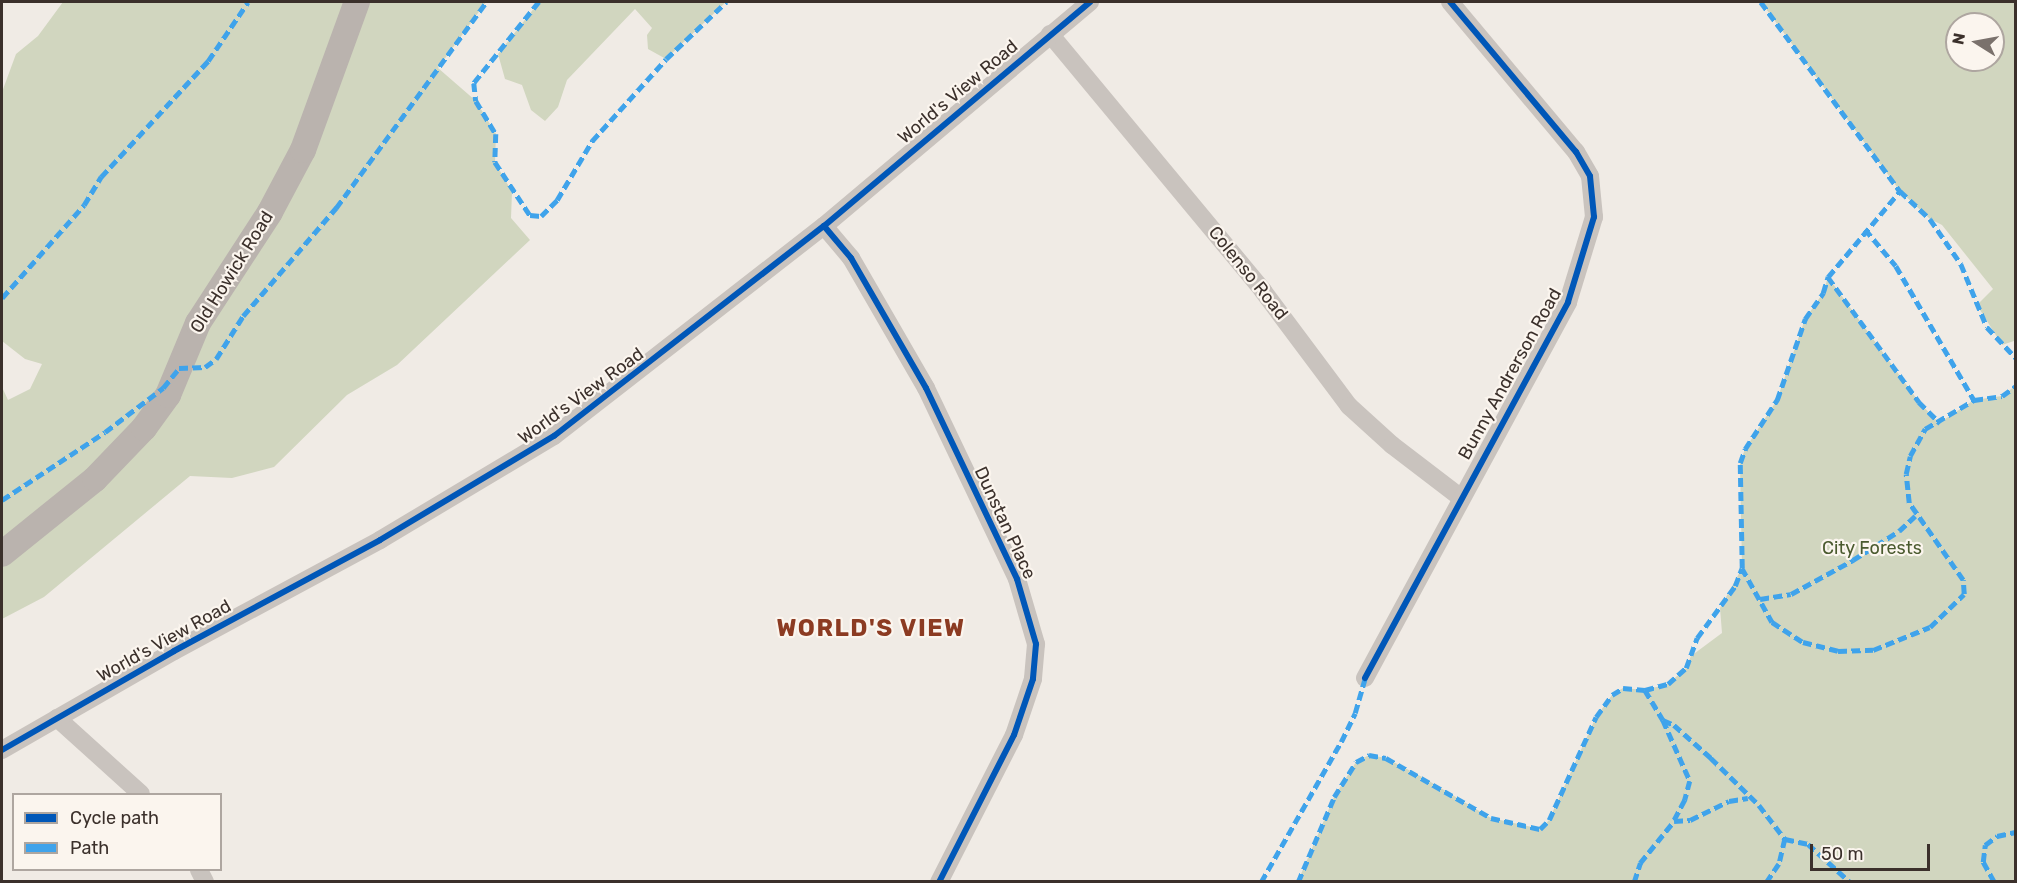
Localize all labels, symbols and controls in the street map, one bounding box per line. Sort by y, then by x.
north arrow [1945,12,2005,72]
text: N [1948,31,1969,46]
street label: World's View Road [893,35,1023,149]
street label: Old Howick Road [186,207,278,337]
street label: Colenso Road [1204,222,1292,324]
street label: Bunny Andrerson Road [1454,284,1566,464]
street label: World's View Road [514,343,648,449]
street label: Dunstan Place [970,463,1040,583]
park label: City Forests [1822,537,1922,559]
street label: World's View Road [93,595,235,687]
district label: WORLD'S VIEW [776,615,966,643]
legend [12,793,222,871]
text: Cycle path [70,807,159,829]
scale bar [1813,832,1933,870]
text: Path [70,837,109,859]
text: 50 m [1821,843,1864,865]

